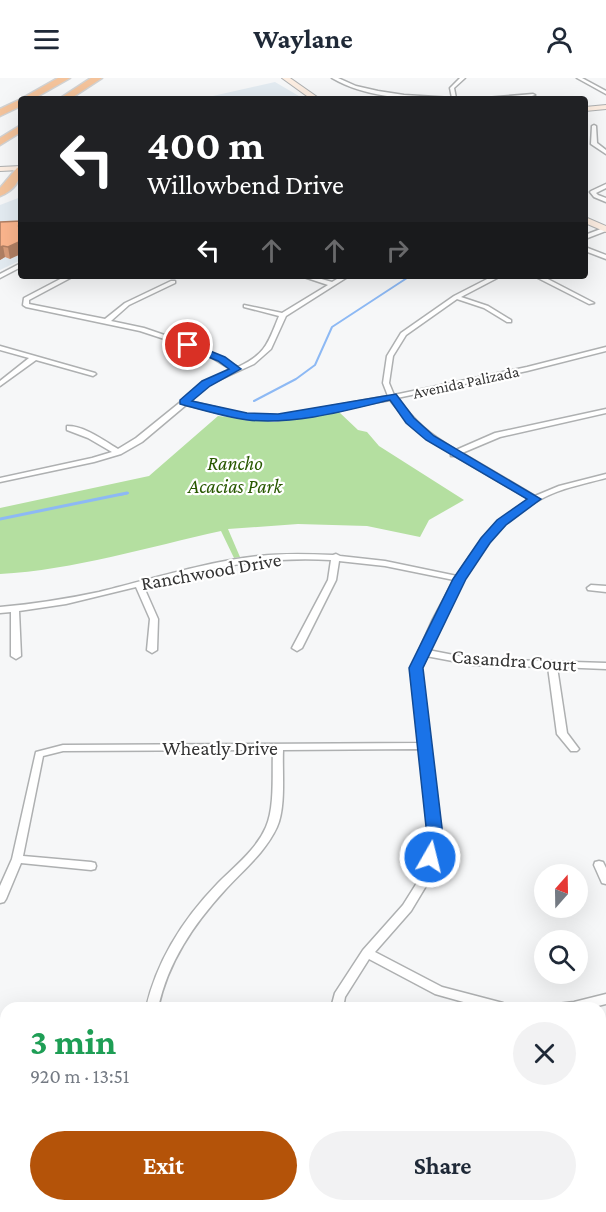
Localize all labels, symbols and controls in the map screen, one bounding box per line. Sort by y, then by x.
icon: menu [30,23,63,56]
icon: person [543,23,576,56]
text: Waylane [253,24,353,54]
icon: left [48,120,126,198]
text: 400 m [147,121,264,168]
text: Willowbend Drive [147,170,344,200]
icon: left [192,234,225,267]
icon: ahead [255,234,288,267]
icon: ahead [318,234,351,267]
icon: right [381,234,414,267]
pin [162,319,213,370]
icon: arrive [171,328,204,361]
street label: Avenida Palizada [411,362,521,402]
park label: Rancho Acacias Park [187,452,283,497]
street label: Ranchwood Drive [139,548,283,594]
street label: Casandra Court [451,645,577,675]
street label: Wheatly Drive [162,737,278,760]
position arrow [398,825,462,889]
north arrow [534,864,588,918]
map controls [534,864,588,984]
button: search [534,930,588,984]
text: 3 min [30,1022,116,1062]
button: close [513,1022,576,1085]
text: 920 m · 13:51 [30,1065,130,1087]
button: Exit [30,1131,297,1200]
button: Share [309,1131,576,1200]

